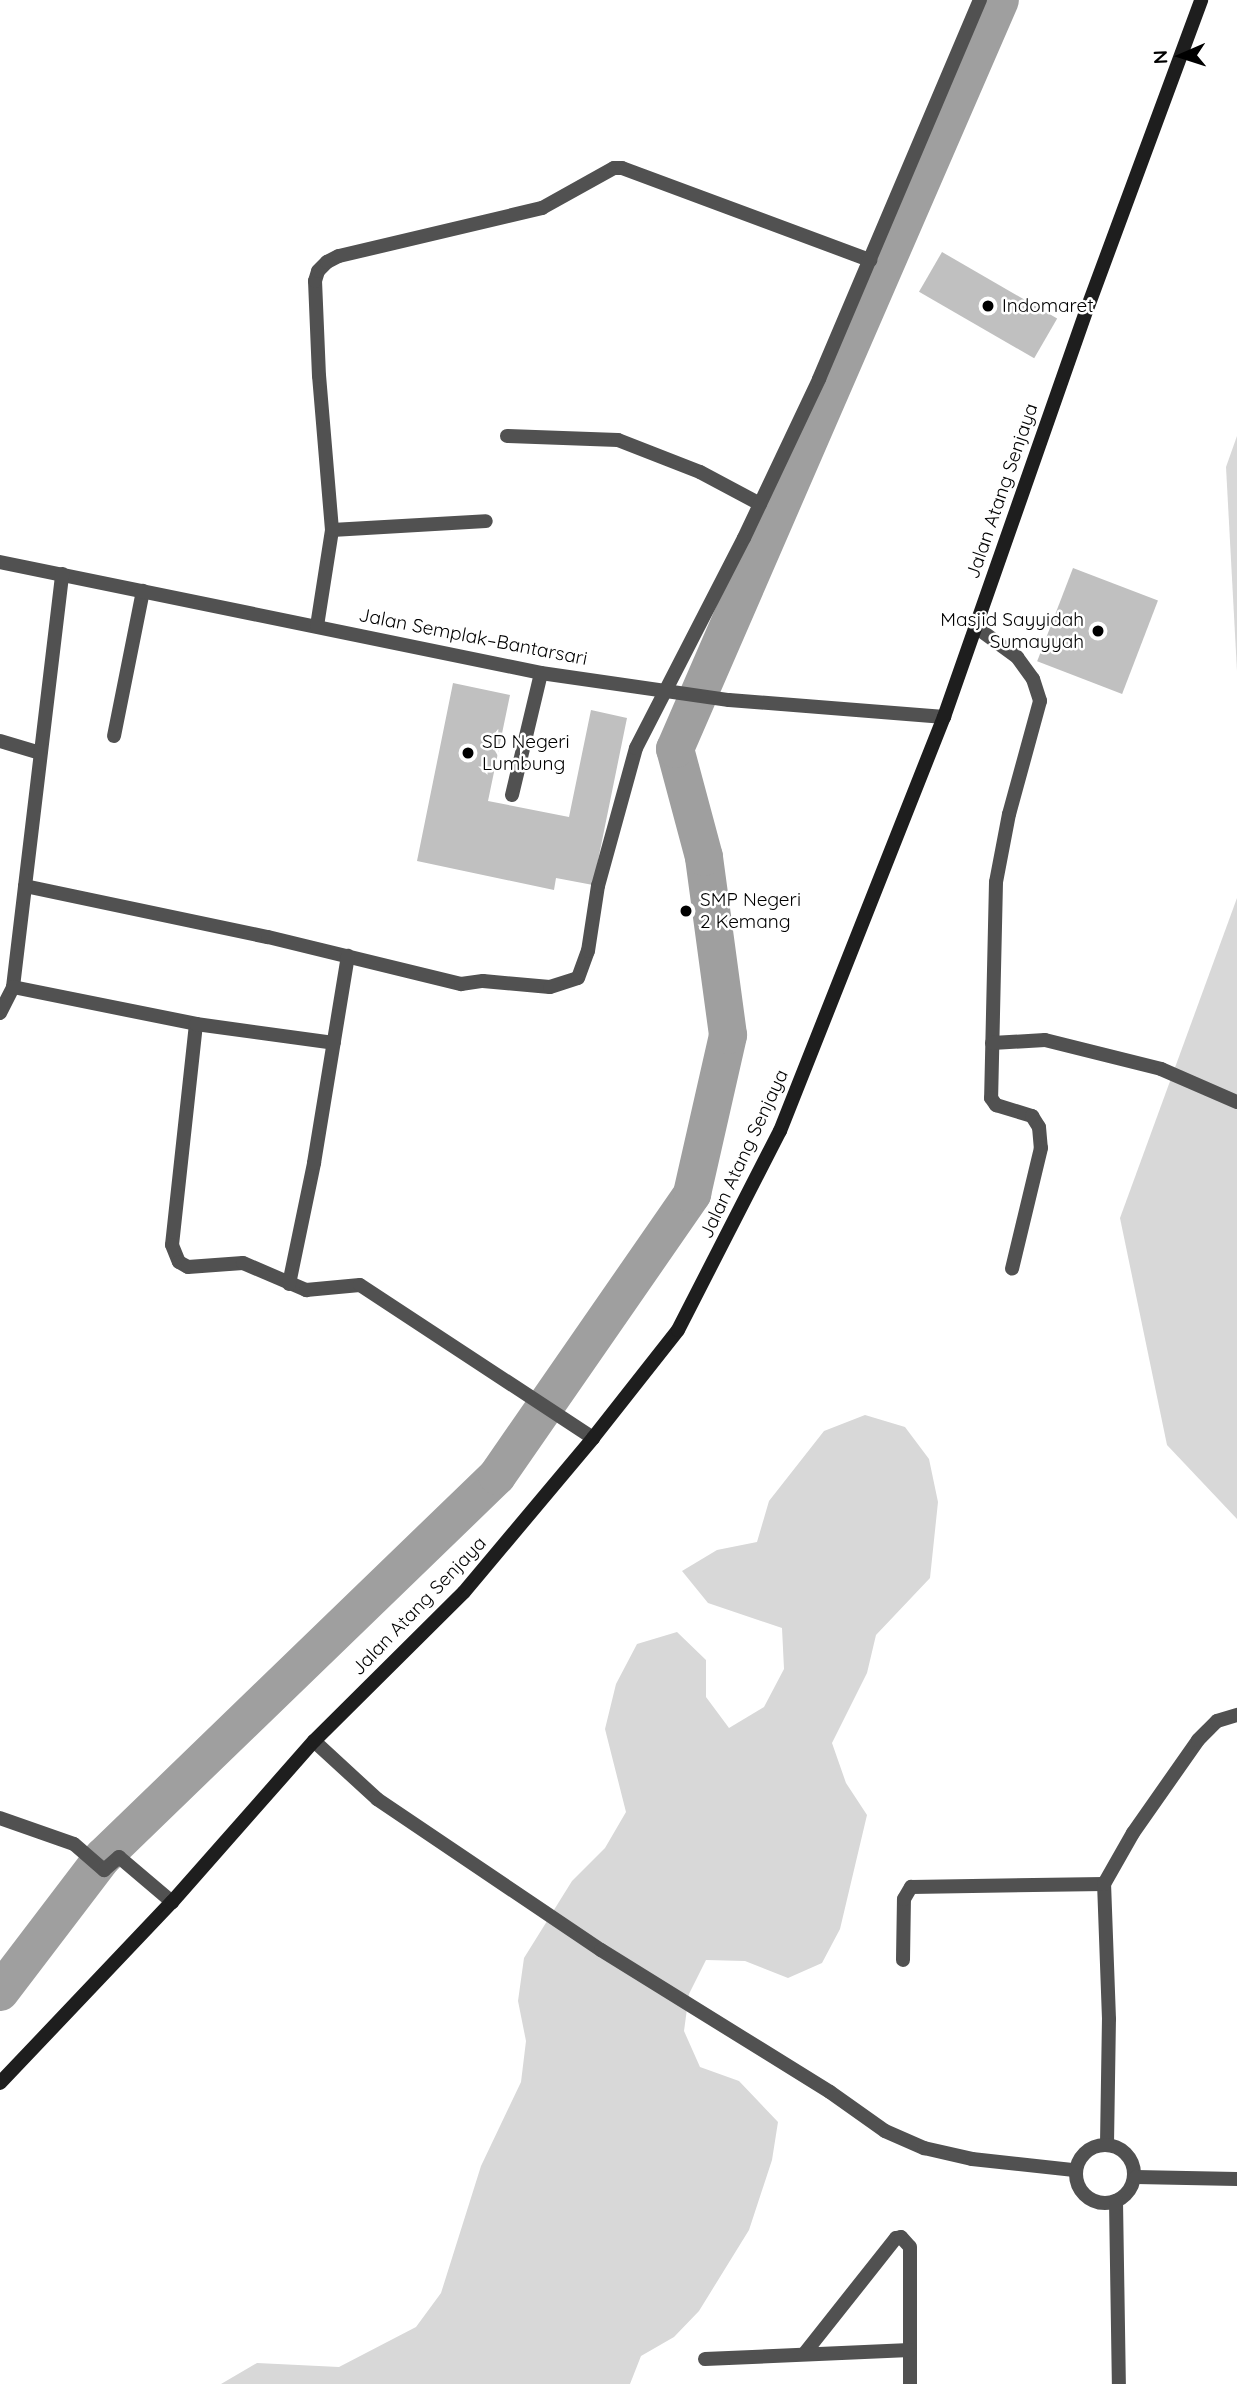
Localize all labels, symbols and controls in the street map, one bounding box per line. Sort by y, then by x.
north arrow [1146,21,1216,91]
text: N [1148,49,1172,65]
place label: Indomaret [1002,295,1094,317]
marker: Indomaret [980,298,996,314]
street label: Jalan Atang Senjaya [961,400,1043,582]
street label: Jalan Semplak–Bantarsari [357,604,589,670]
place label: Masjid Sayyidah Sumayyah [940,609,1084,653]
marker: Masjid Sayyidah Sumayyah [1090,623,1106,639]
place label: SD Negeri Lumbung [482,731,570,775]
marker: SD Negeri Lumbung [460,745,476,761]
place label: SMP Negeri 2 Kemang [700,889,801,933]
marker: SMP Negeri 2 Kemang [678,903,694,919]
street label: Jalan Atang Senjaya [695,1066,793,1242]
street label: Jalan Atang Senjaya [347,1532,491,1680]

